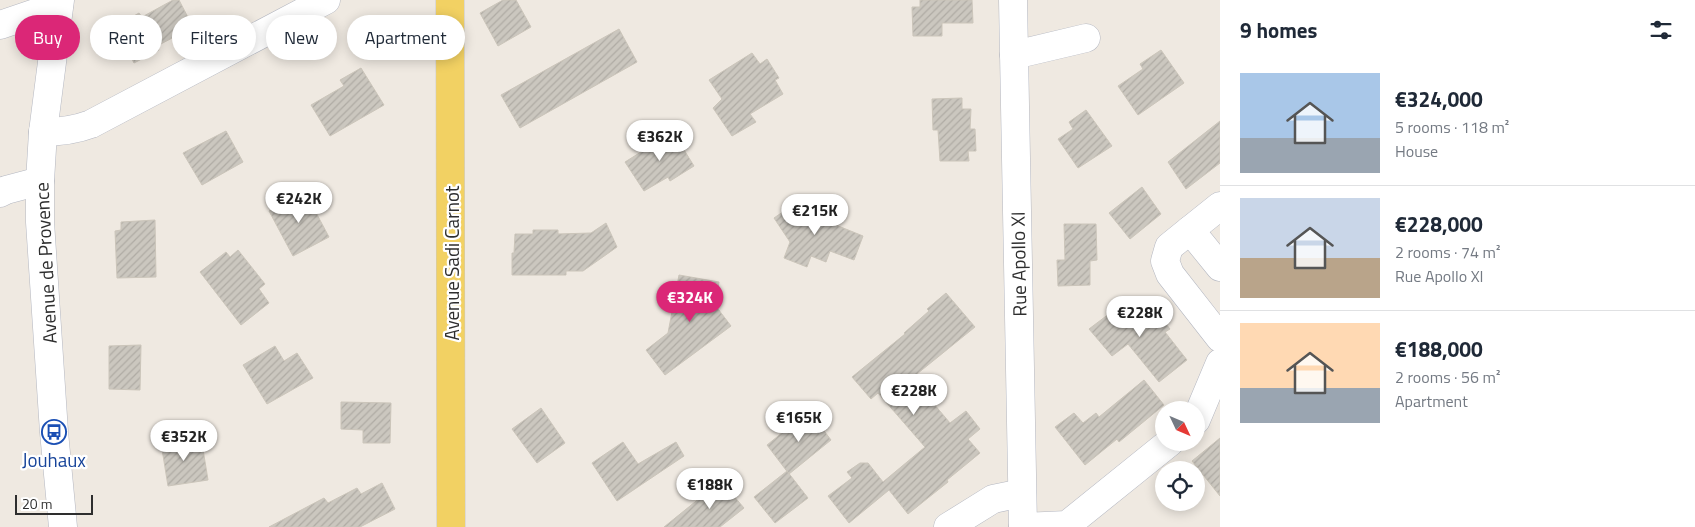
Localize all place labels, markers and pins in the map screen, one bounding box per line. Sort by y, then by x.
pin: €362K [625,120,695,162]
pin: €242K [264,182,334,224]
pin: €215K [780,194,850,236]
pin: €324K [655,280,725,323]
pin: €228K [1105,296,1175,338]
pin: €228K [879,374,949,416]
pin: €165K [764,400,834,443]
bus stop icon: Jouhaux [41,419,67,445]
pin: €352K [149,420,219,462]
place label: Jouhaux [22,445,86,474]
pin: €188K [675,468,745,510]

